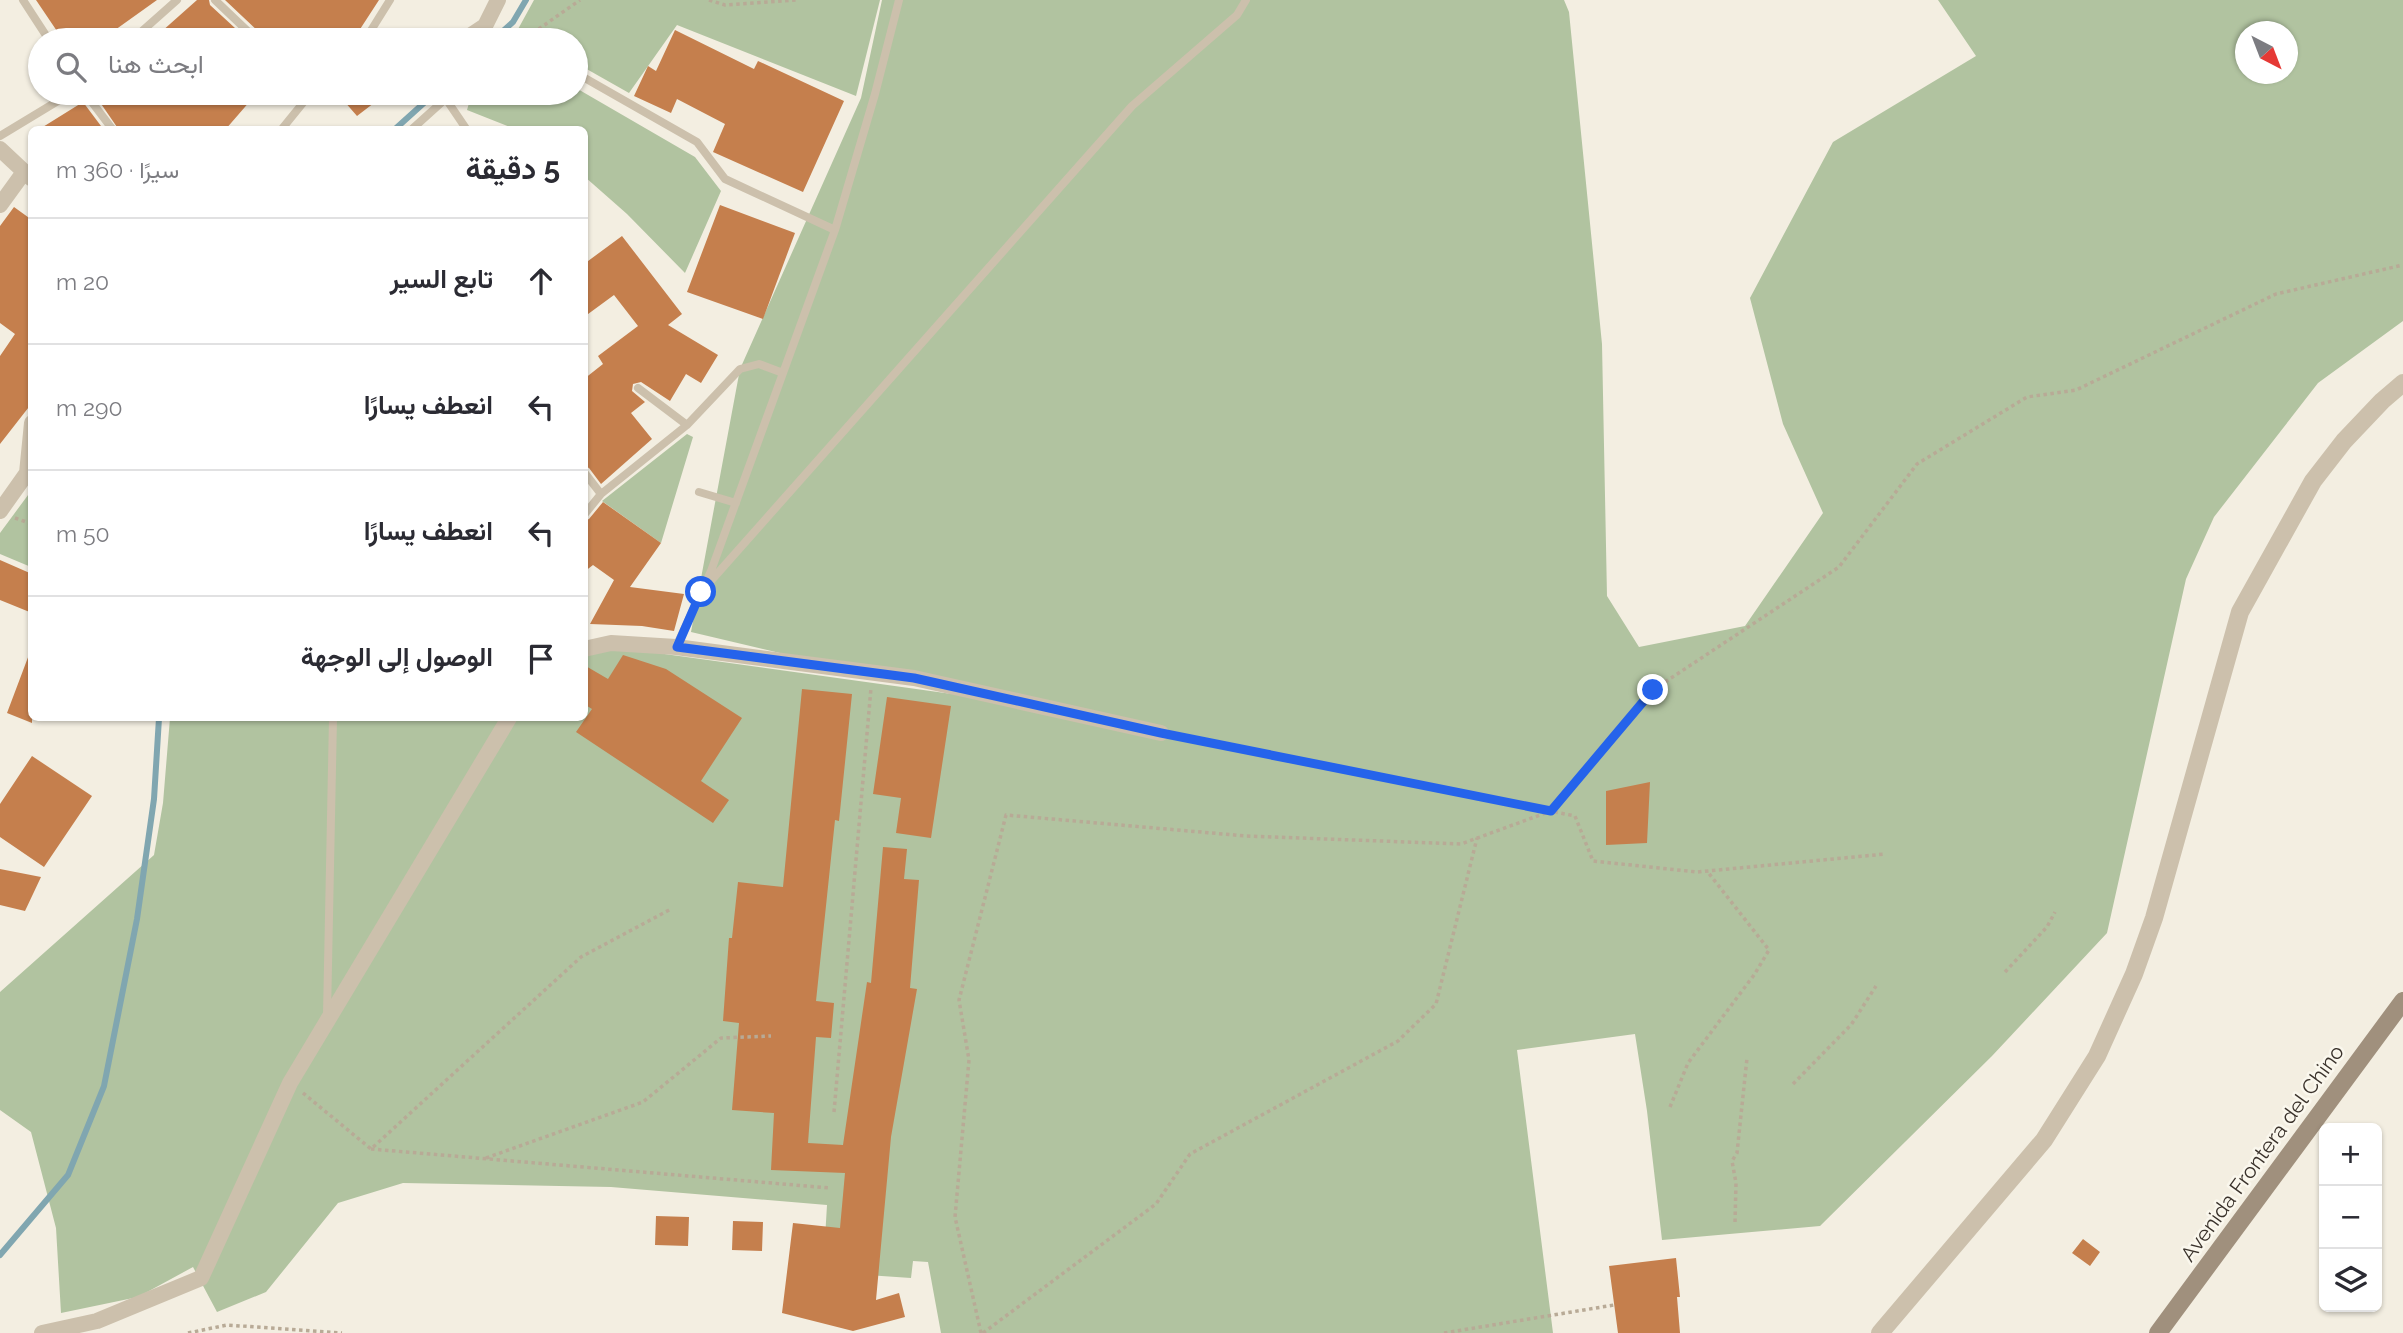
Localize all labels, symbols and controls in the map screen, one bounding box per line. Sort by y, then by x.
north arrow [2235,21,2298,84]
search box [28,28,588,105]
icon: search [52,48,90,86]
text: ابحث هنا [108,49,204,79]
text: 5 دقيقة [465,151,560,186]
text: سيرًا · 360 m [56,156,179,183]
icon: ahead [522,262,560,300]
text: تابع السير [390,264,493,294]
text: 20 m [56,268,109,295]
icon: left [522,388,560,426]
text: انعطف يسارًا [364,390,493,420]
text: 290 m [56,394,123,421]
icon: left [522,514,560,552]
text: انعطف يسارًا [364,516,493,546]
text: 50 m [56,520,110,547]
route start [685,576,716,607]
icon: arrive [522,640,560,678]
text: الوصول إلى الوجهة [301,642,493,672]
route end [1637,674,1668,705]
street label: Avenida Frontera del Chino [2175,1040,2349,1266]
map controls [2319,1123,2382,1312]
button: + [2319,1123,2382,1186]
button: − [2319,1186,2382,1249]
button: layers [2319,1249,2382,1312]

